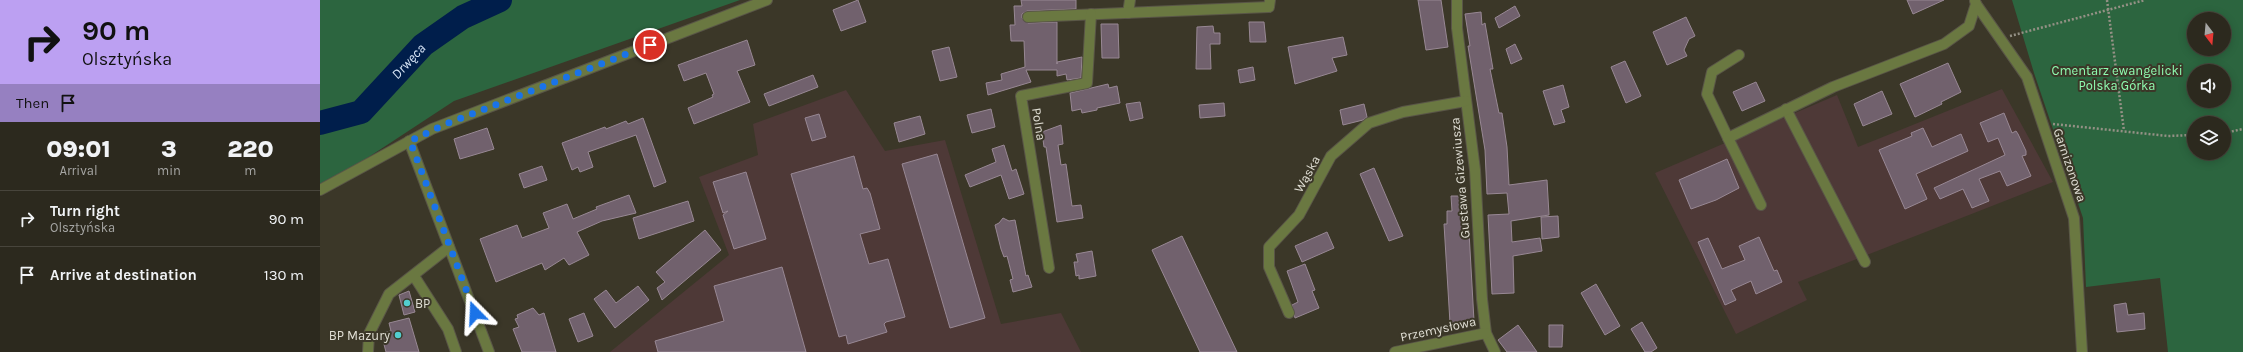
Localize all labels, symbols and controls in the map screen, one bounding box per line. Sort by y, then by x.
north arrow [2187,12,2231,56]
map controls [2187,12,2231,160]
text: 90 m [82,14,150,47]
icon: right [16,16,68,68]
pin [633,28,667,62]
icon: arrive [639,34,661,56]
water label: Drwęca [388,40,429,82]
text: Olsztyńska [82,48,172,70]
park label: Cmentarz ewangelicki Polska Górka [2051,63,2183,93]
button: sound [2187,64,2231,108]
icon: arrive [57,92,79,114]
text: Then [16,94,49,112]
street label: Polna [1029,107,1049,141]
button: layers [2187,116,2231,160]
street label: Gustawa Gizewiusza [1447,117,1473,239]
street label: Garnizonowa [2050,126,2090,204]
text: 09:01 [46,135,111,163]
text: 3 [161,135,177,163]
text: 220 [227,135,274,163]
street label: Wąska [1291,153,1323,195]
text: Arrival [59,163,98,178]
text: min [157,163,181,178]
text: m [244,163,257,178]
text: Turn right [50,202,120,220]
icon: right [16,208,38,230]
text: 90 m [269,210,304,228]
text: Olsztyńska [50,220,115,235]
icon: arrive [16,264,38,286]
text: Arrive at destination [50,266,197,284]
text: 130 m [264,266,304,284]
position arrow [454,292,496,334]
place label: BP [415,296,430,311]
marker: BP [402,298,412,308]
street label: Przemysłowa [1399,314,1477,344]
place label: BP Mazury [329,328,390,343]
marker: BP Mazury [393,330,403,340]

